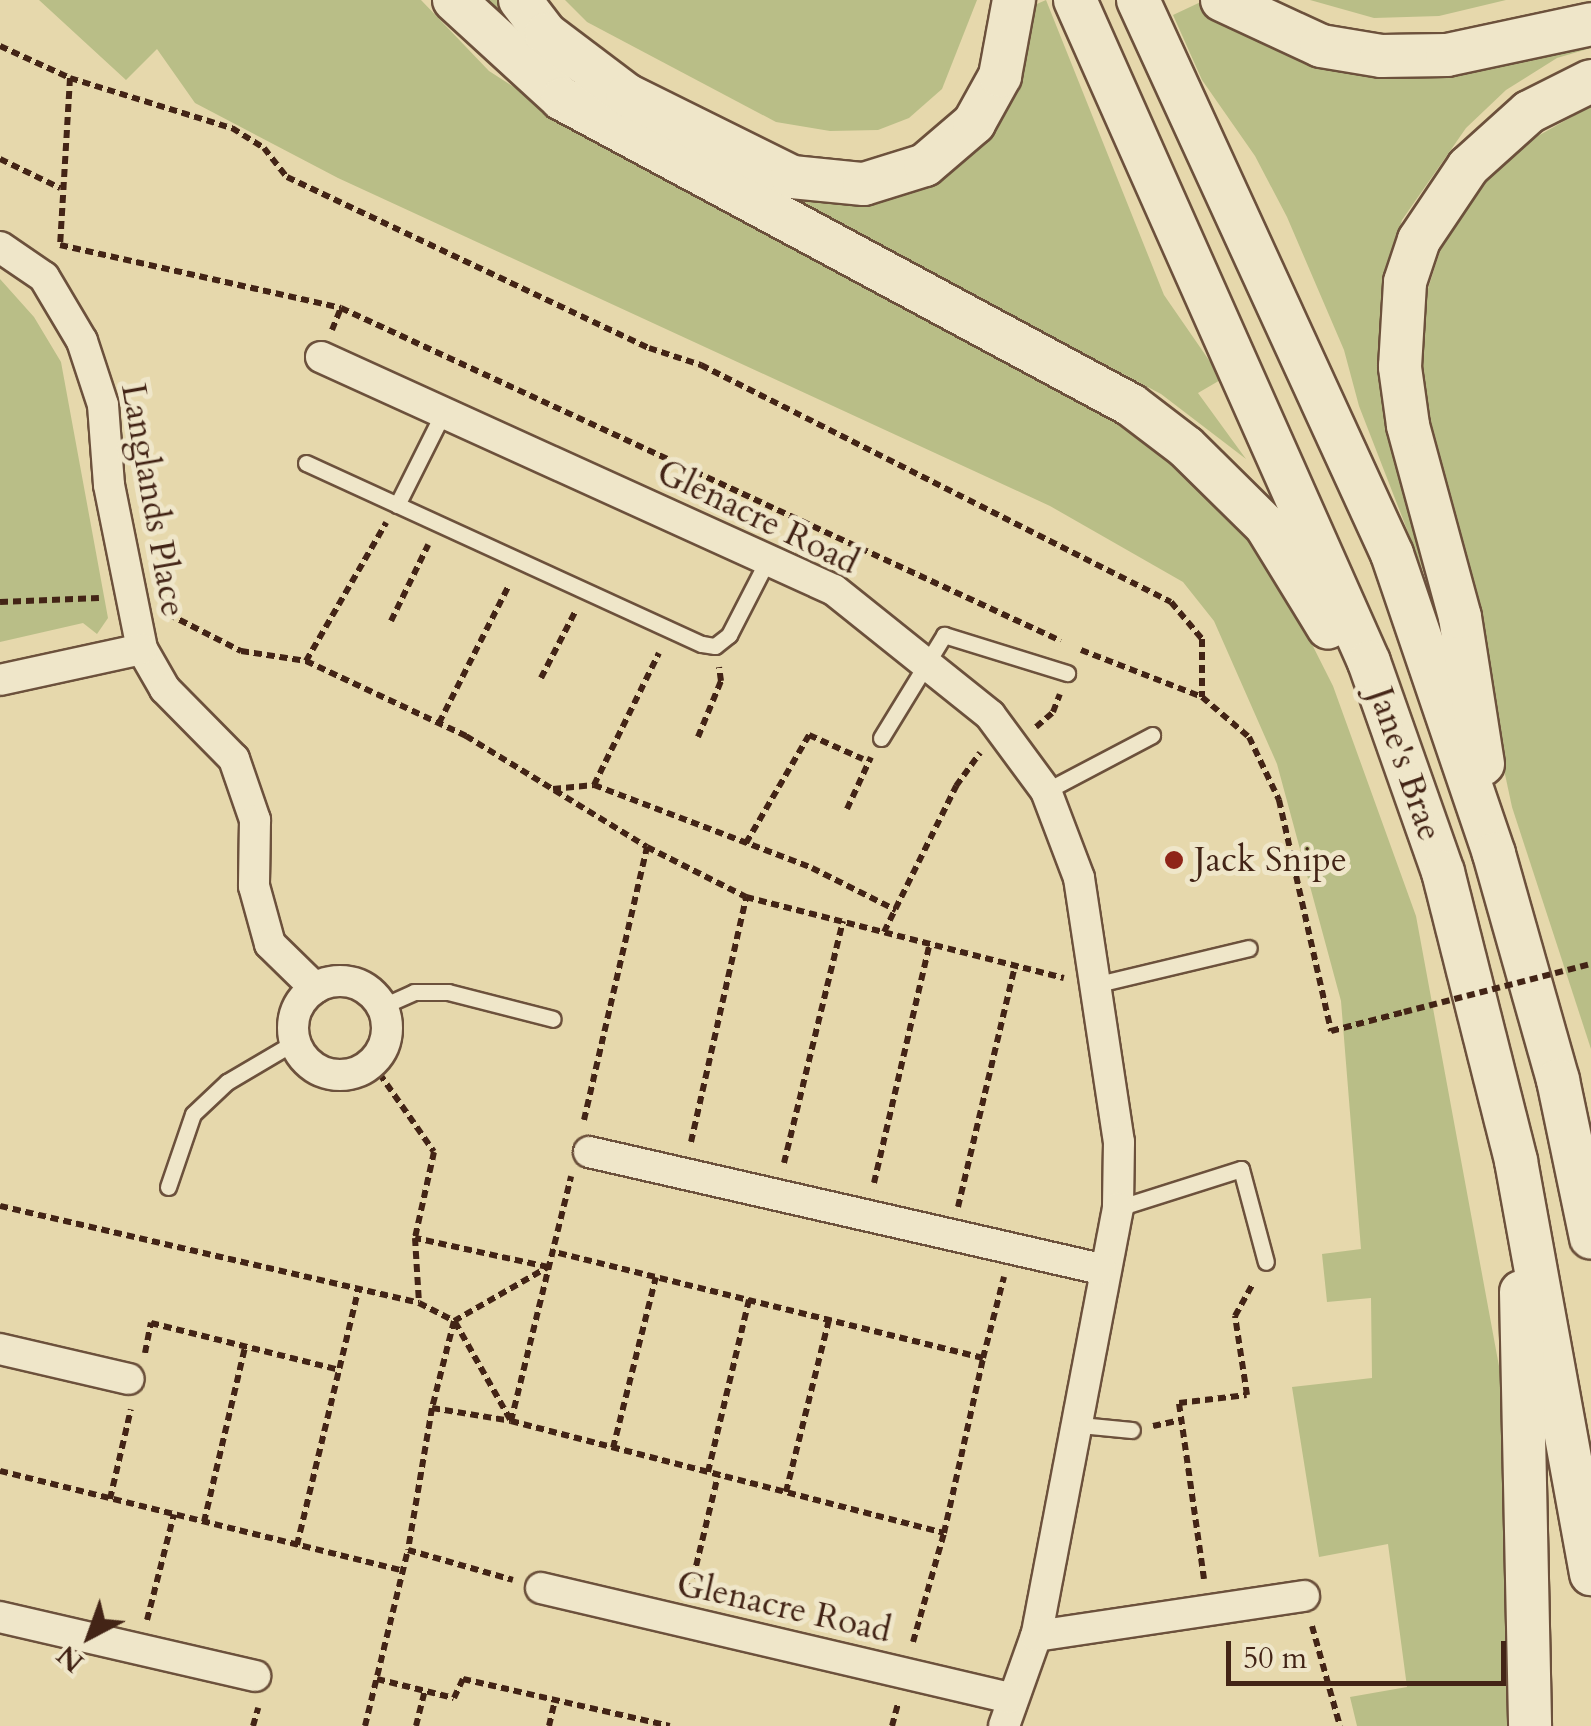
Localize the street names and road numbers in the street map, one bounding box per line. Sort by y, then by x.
street label: Langlands Place [112,380,194,620]
street label: Glenacre Road [651,450,865,584]
street label: Jane's Brae [1359,682,1451,846]
street label: Glenacre Road [673,1562,895,1652]

